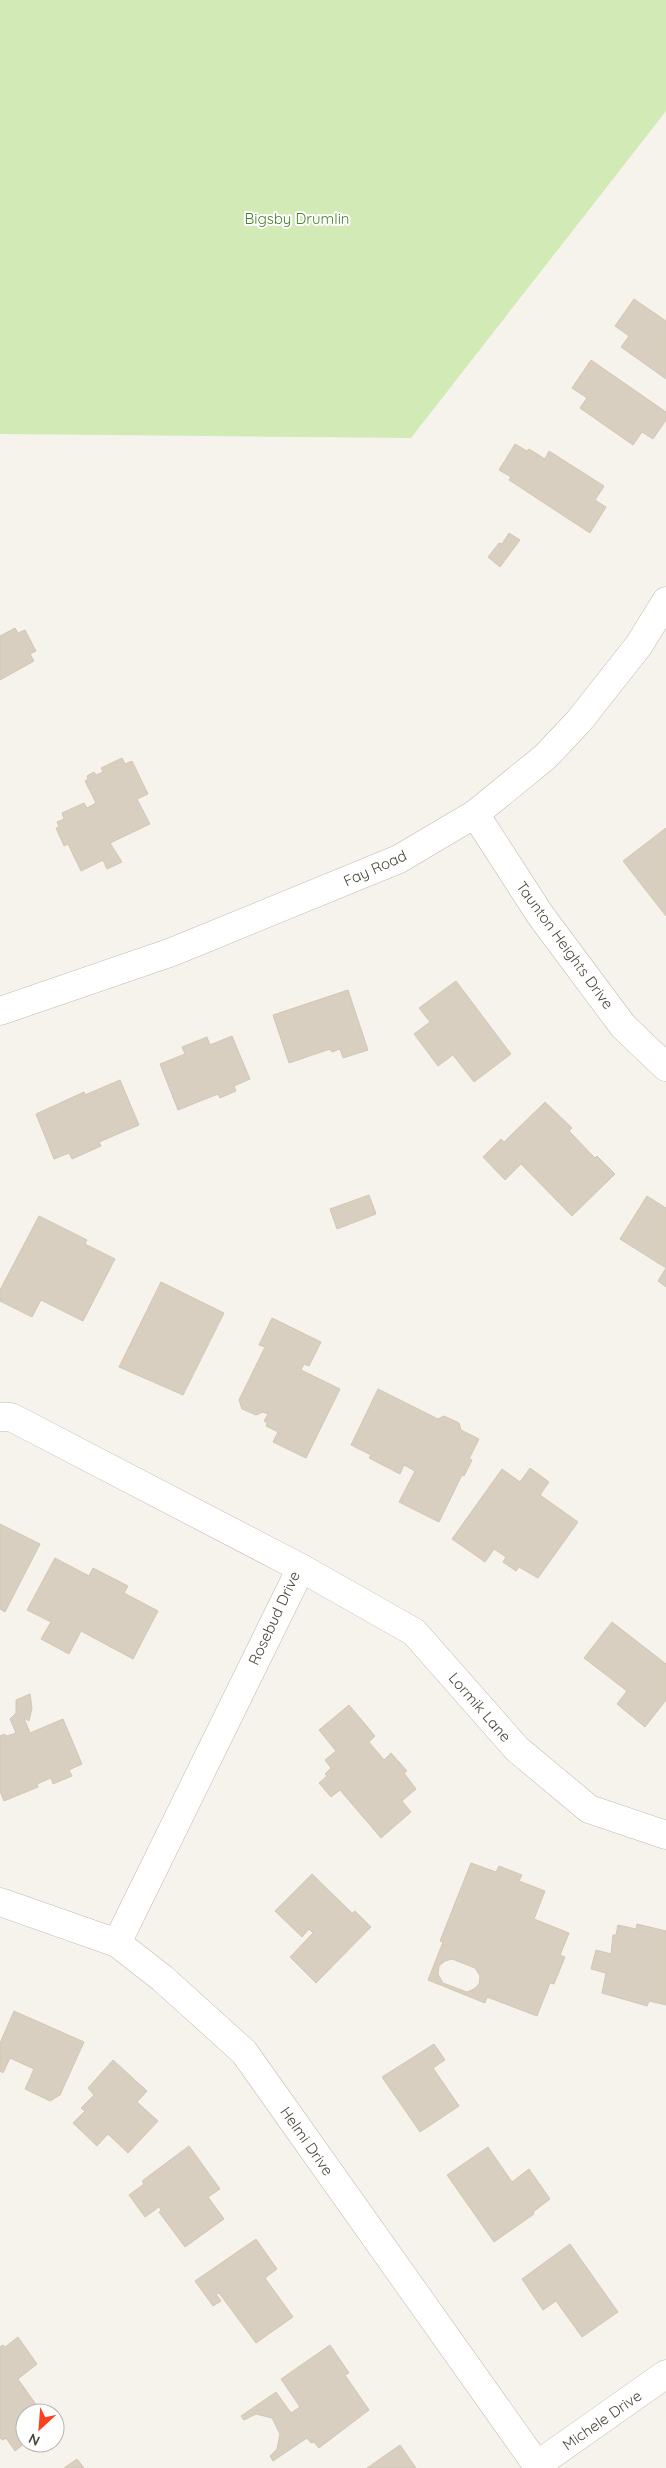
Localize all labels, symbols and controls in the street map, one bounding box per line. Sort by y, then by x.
park label: Bigsby Drumlin [244,209,350,228]
street label: Fay Road [340,846,410,890]
street label: Taunton Heights Drive [512,877,618,1013]
street label: Rosebud Drive [244,1568,304,1668]
street label: Lormik Lane [445,1668,515,1746]
street label: Helmi Drive [276,2103,338,2179]
street label: Michele Drive [559,2386,645,2454]
north arrow [15,2403,65,2453]
text: N [26,2429,43,2450]

